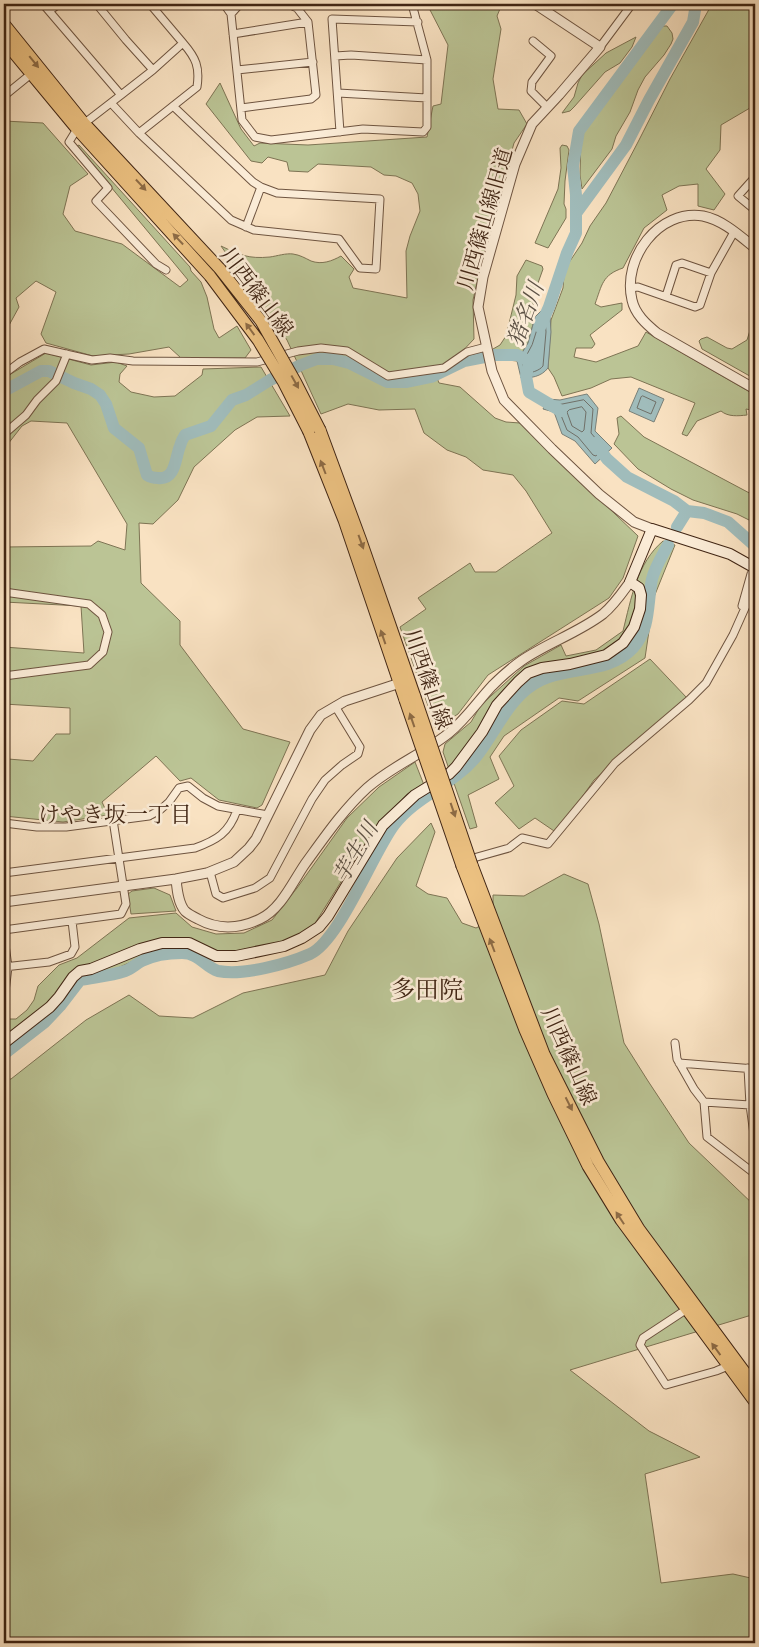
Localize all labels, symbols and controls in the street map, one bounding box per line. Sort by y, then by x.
one-way arrow [29,55,40,68]
street label: 川西篠山線旧道 [451,144,520,294]
one-way arrow [135,178,147,190]
one-way arrow [172,234,184,246]
street label: 川西篠山線 [213,242,300,343]
water label: 猪名川 [501,276,552,350]
one-way arrow [245,323,256,336]
one-way arrow [291,376,300,389]
one-way arrow [319,460,326,475]
one-way arrow [357,535,365,550]
street label: 川西篠山線 [397,625,458,734]
one-way arrow [379,629,387,644]
one-way arrow [407,712,415,727]
district label: けやき坂一丁目 [38,800,192,830]
one-way arrow [449,803,457,818]
water label: 芋生川 [326,815,386,889]
one-way arrow [488,937,495,952]
district label: 多田院 [391,974,463,1007]
street label: 川西篠山線 [534,1002,603,1110]
one-way arrow [565,1097,573,1111]
one-way arrow [615,1211,625,1225]
one-way arrow [711,1342,721,1356]

